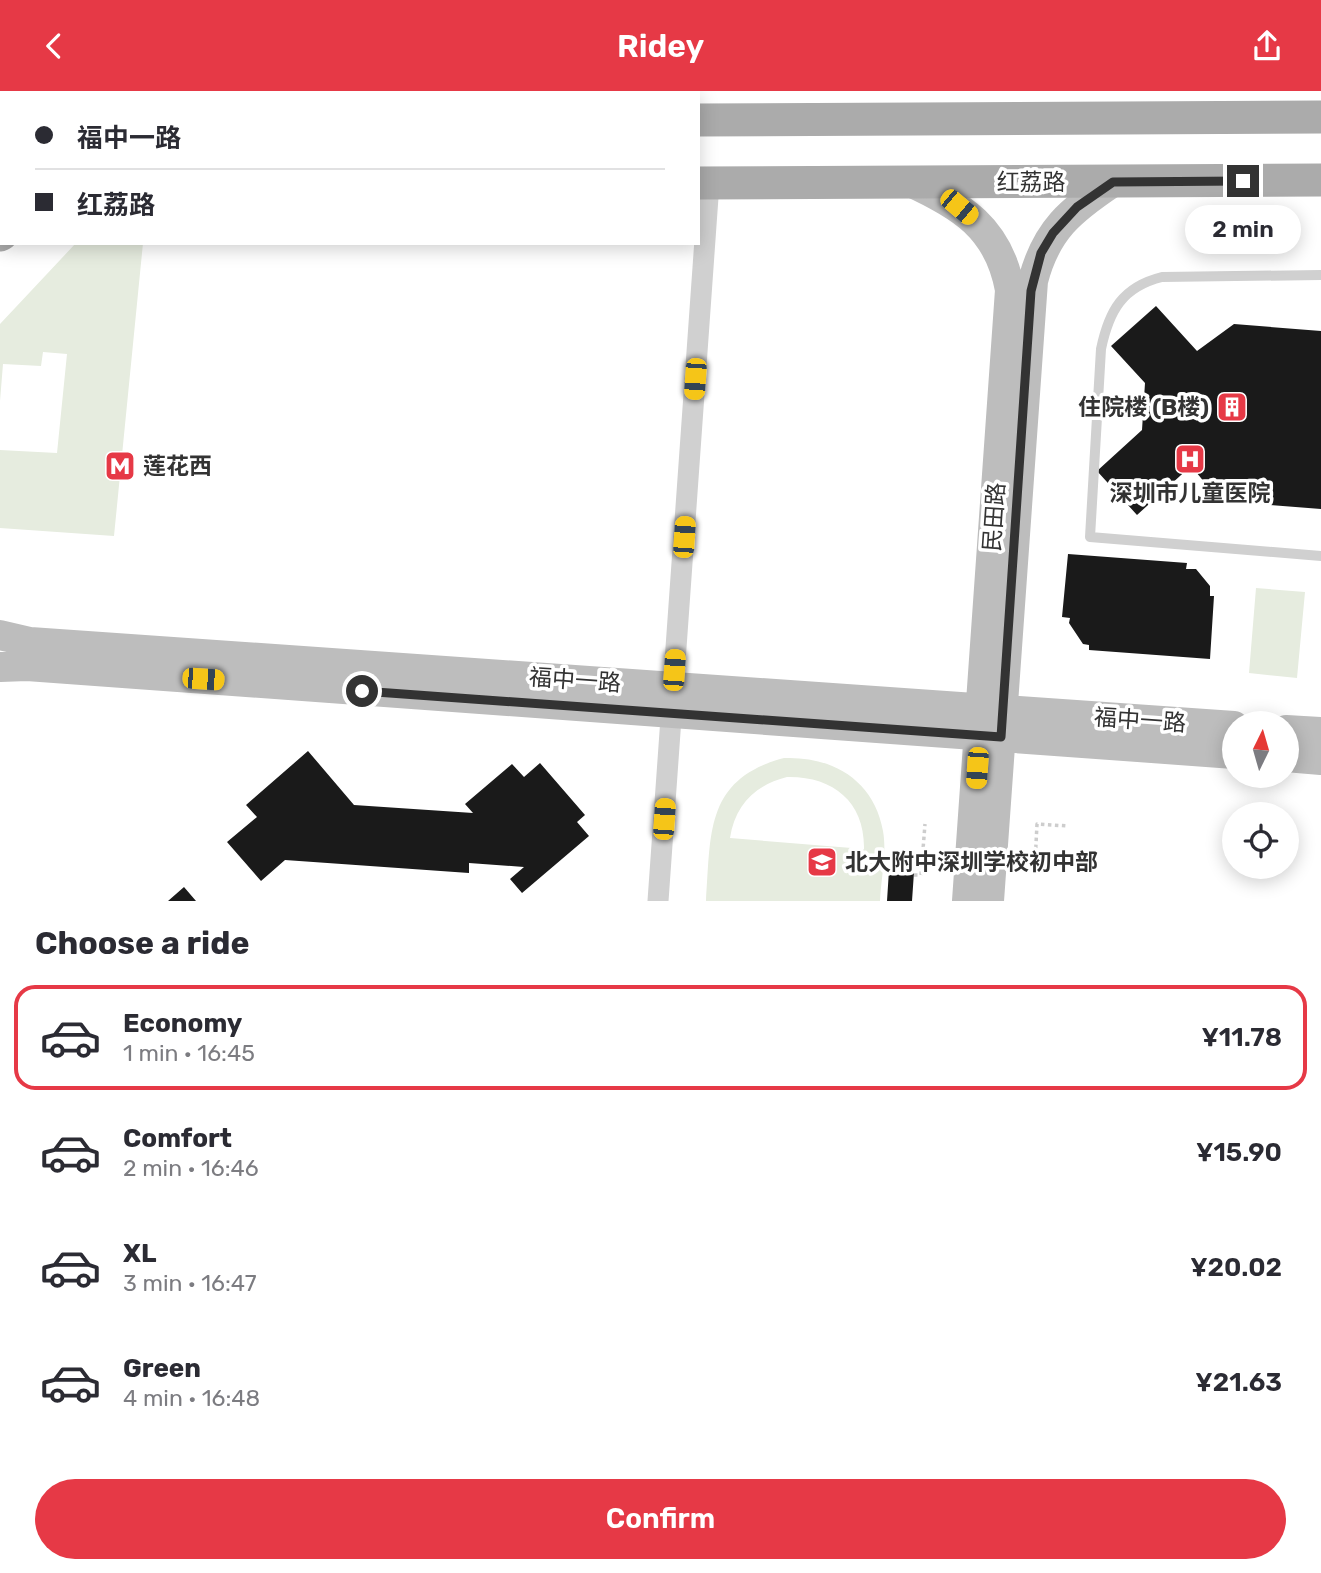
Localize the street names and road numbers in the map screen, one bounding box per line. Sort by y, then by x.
street label: 红荔路 [997,168,1066,196]
street label: 民田路 [978,482,1010,552]
street label: 福中一路 [528,663,622,697]
street label: 福中一路 [1093,703,1187,737]

